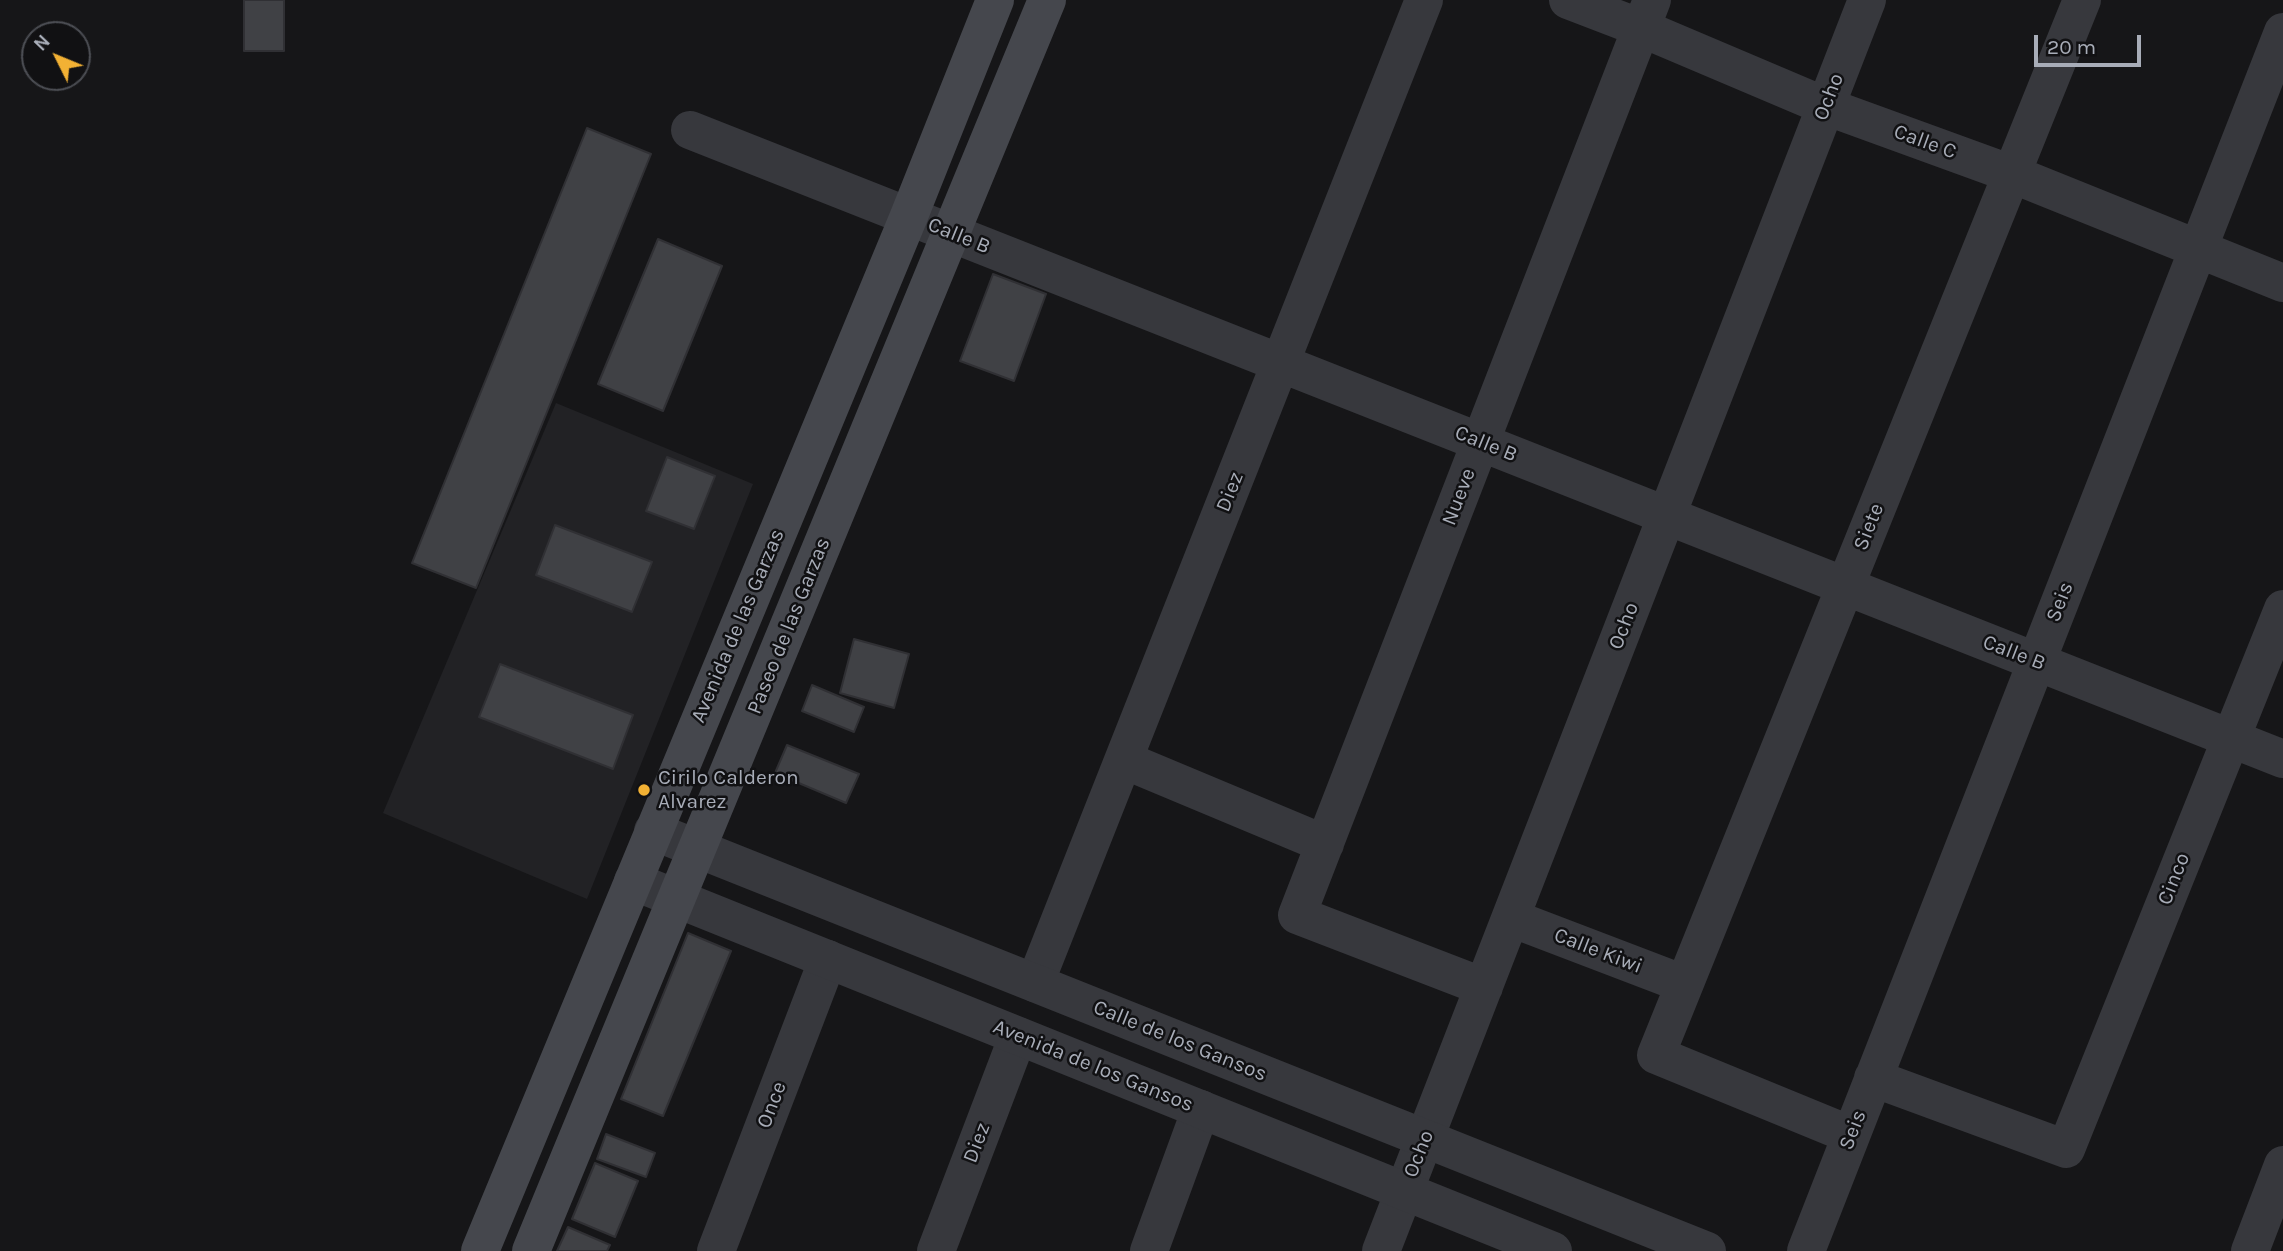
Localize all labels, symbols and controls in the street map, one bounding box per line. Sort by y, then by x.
north arrow [21,21,91,91]
scale bar [2038,21,2145,65]
text: N [29,31,55,56]
text: 20 m [2047,35,2096,59]
street label: Ocho [1809,70,1849,124]
street label: Calle C [1890,119,1960,165]
street label: Calle B [924,212,994,260]
street label: Calle B [1451,420,1521,468]
street label: Nueve [1437,465,1481,529]
street label: Diez [1211,468,1249,516]
street label: Siete [1848,500,1890,554]
street label: Avenida de las Garzas [686,525,790,727]
street label: Paseo de las Garzas [742,534,836,718]
street label: Seis [2041,578,2079,626]
street label: Ocho [1604,599,1644,653]
street label: Calle B [1979,630,2049,676]
place label: Cirilo Calderon Alvarez [658,765,799,815]
marker: Cirilo Calderon Alvarez [636,782,652,798]
street label: Cinco [2152,849,2196,909]
street label: Calle Kiwi [1550,923,1646,979]
street label: Calle de los Gansos [1090,995,1270,1087]
street label: Avenida de los Gansos [989,1014,1197,1118]
street label: Once [752,1078,792,1132]
street label: Seis [1834,1106,1872,1154]
street label: Diez [958,1119,996,1167]
street label: Ocho [1398,1127,1440,1181]

